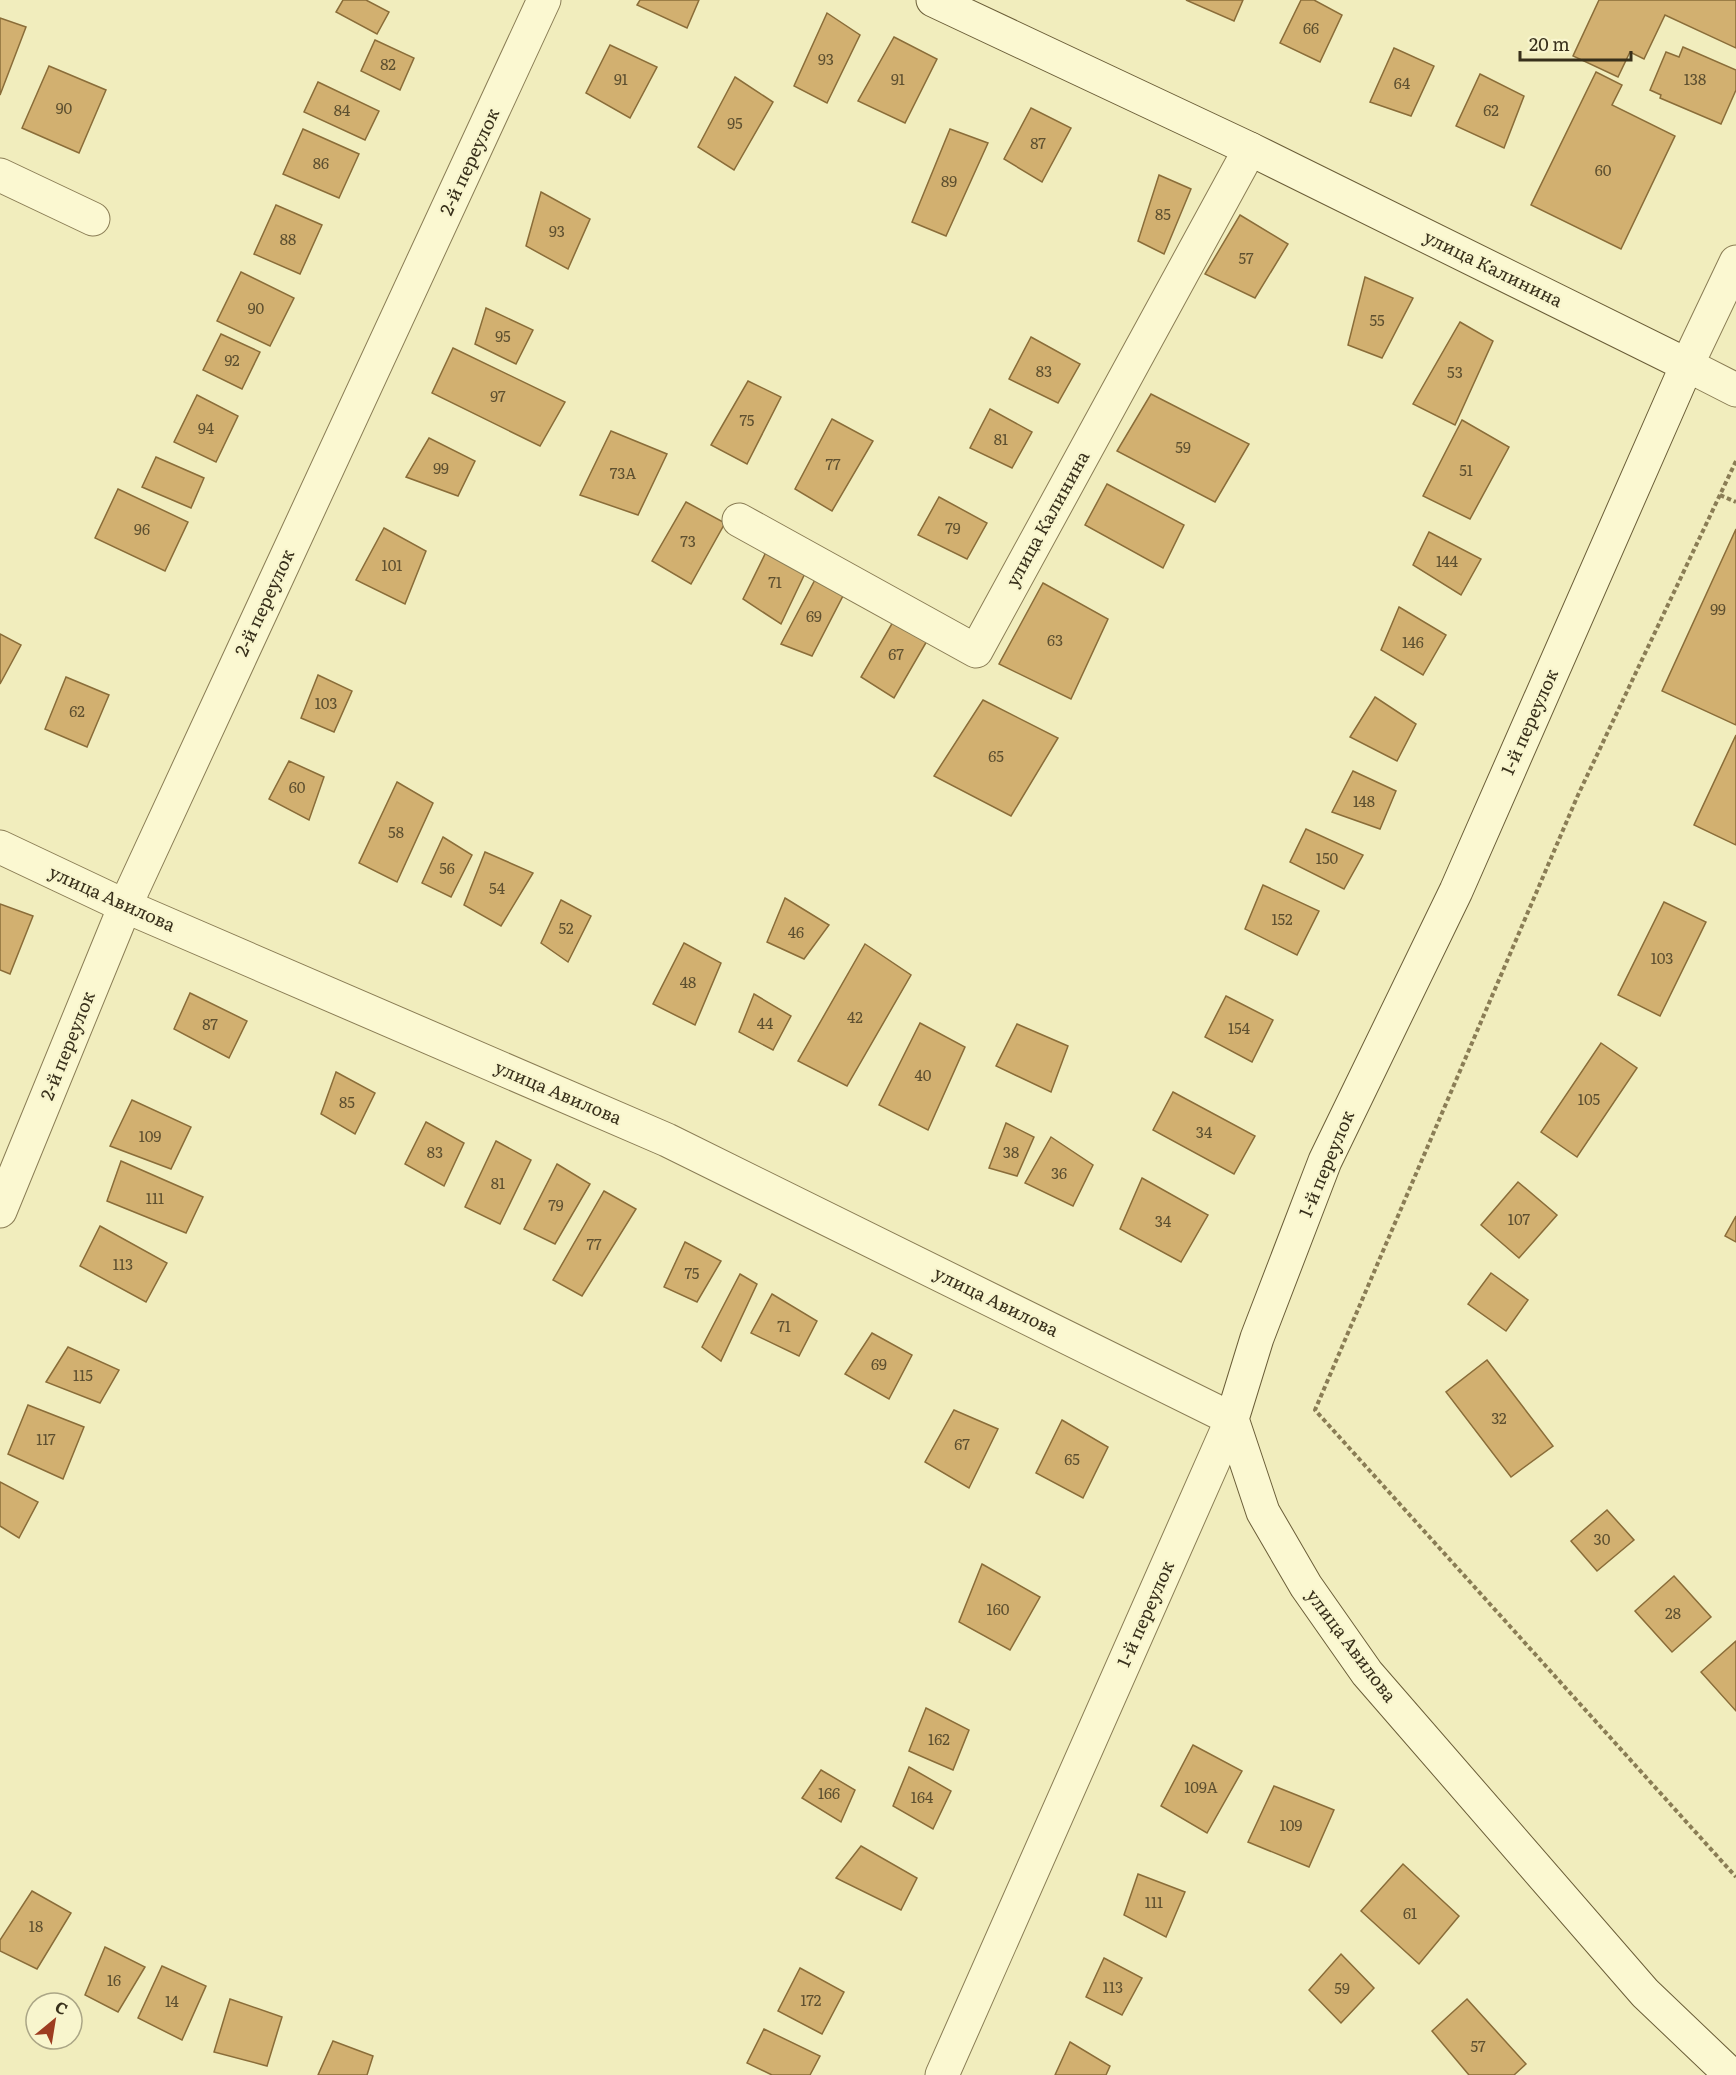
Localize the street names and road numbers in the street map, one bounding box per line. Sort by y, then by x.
street label: 2-й переулок [432,103,505,219]
street label: улица Калинина [1420,222,1568,313]
street label: улица Калинина [998,445,1095,591]
street label: 2-й переулок [227,544,300,660]
street label: 1-й переулок [1493,664,1564,779]
street label: улица Авилова [45,858,180,938]
street label: 2-й переулок [32,987,101,1104]
street label: улица Авилова [491,1053,627,1131]
street label: 1-й переулок [1291,1105,1360,1221]
street label: улица Авилова [930,1259,1064,1343]
street label: 1-й переулок [1109,1556,1180,1671]
street label: улица Авилова [1301,1583,1404,1708]

